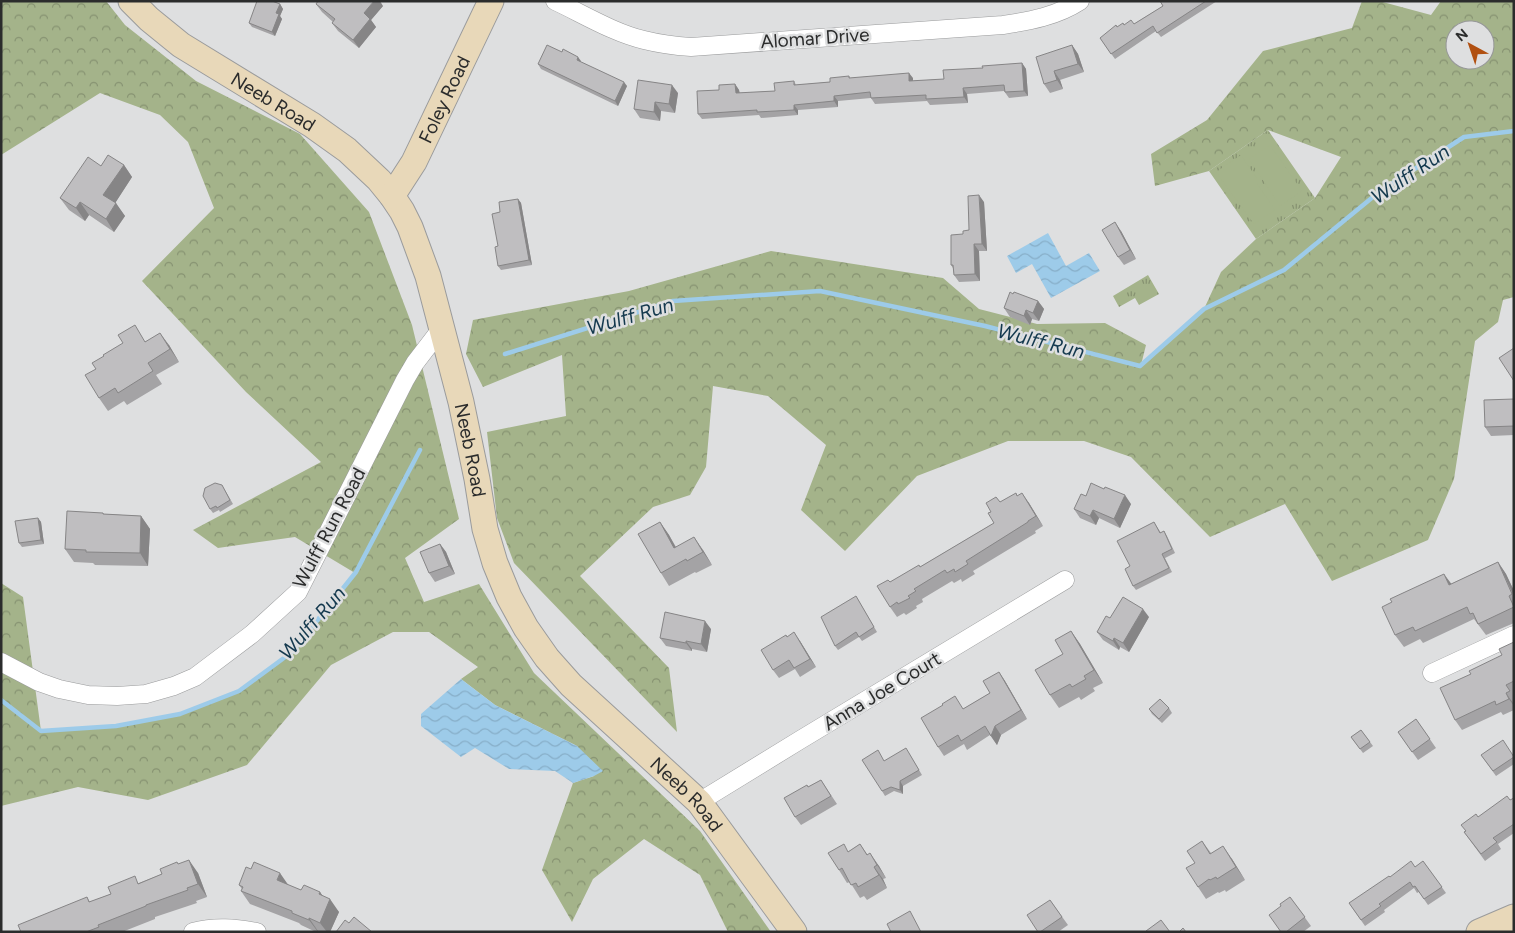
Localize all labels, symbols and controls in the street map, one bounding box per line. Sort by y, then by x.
north arrow [1445,20,1495,70]
street label: Alomar Drive [760,23,870,53]
text: N [1452,25,1472,45]
street label: Foley Road [413,52,475,147]
street label: Neeb Road [227,67,320,136]
water label: Wulff Run [1366,139,1454,209]
water label: Wulff Run [584,292,676,340]
water label: Wulff Run [995,319,1087,363]
street label: Neeb Road [450,401,491,498]
street label: Wulff Run Road [288,464,370,592]
water label: Wulff Run [274,581,350,665]
street label: Anna Joe Court [819,647,945,735]
street label: Neeb Road [646,752,728,836]

